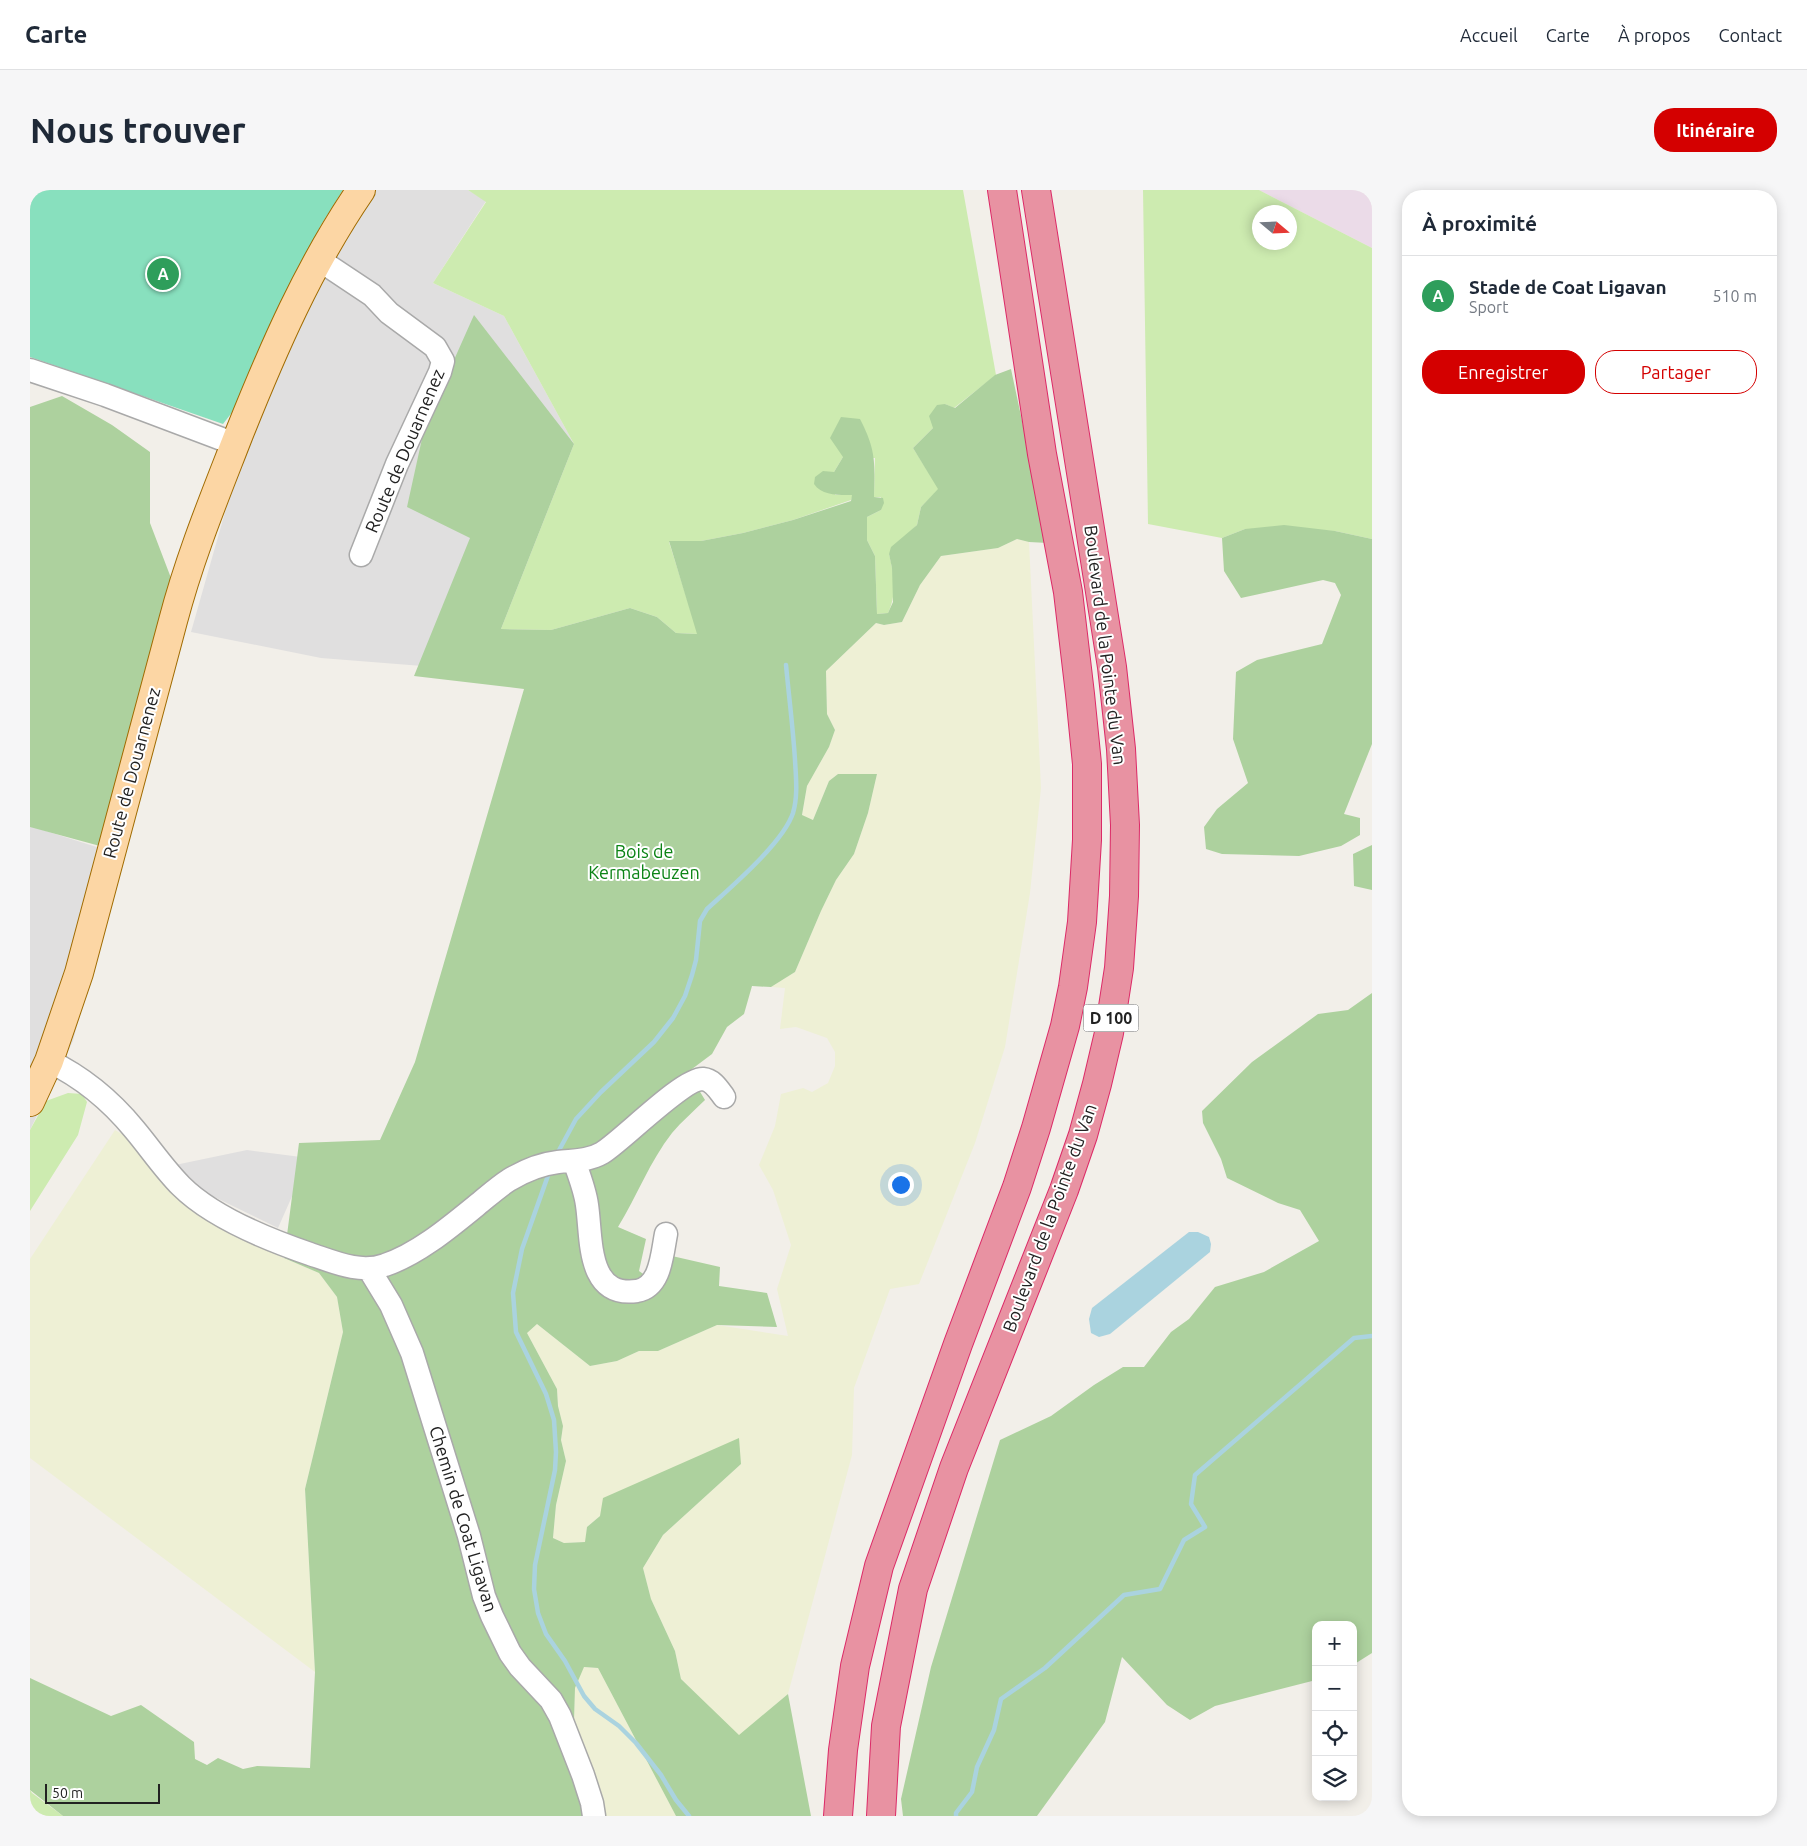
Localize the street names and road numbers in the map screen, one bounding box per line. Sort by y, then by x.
street label: Route de Douarnenez [360,366,448,536]
street label: Boulevard de la Pointe du Van [1081,524,1131,766]
street label: Route de Douarnenez [99,685,163,860]
road number: D 100 [1084,1004,1138,1031]
street label: Boulevard de la Pointe du Van [998,1101,1100,1335]
street label: Chemin de Coat Ligavan [426,1423,502,1614]

